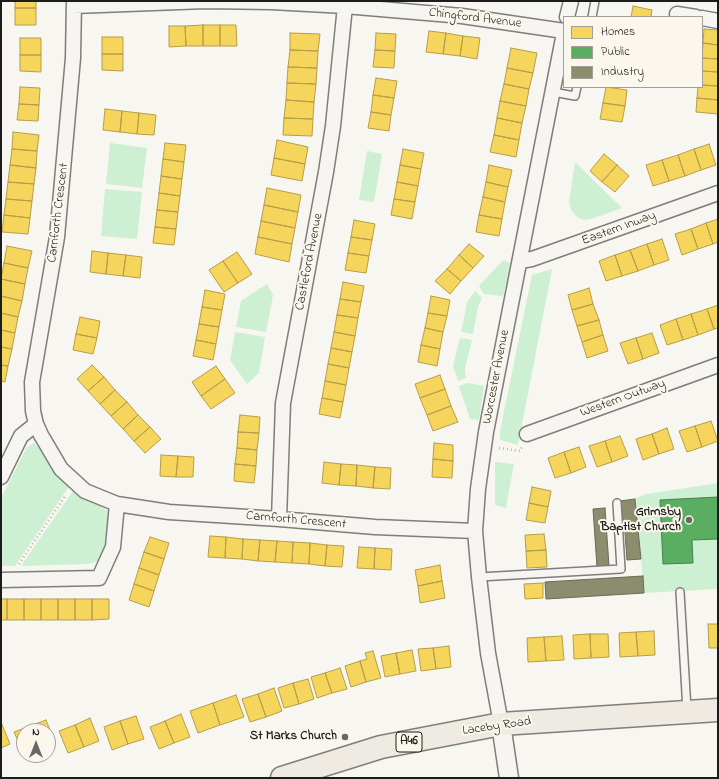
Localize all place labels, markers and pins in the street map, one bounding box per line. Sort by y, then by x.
place label: Grimsby Baptist Church [601,505,681,536]
marker: Grimsby Baptist Church [684,515,694,525]
place label: St Marks Church [250,729,337,745]
marker: St Marks Church [340,732,350,742]

